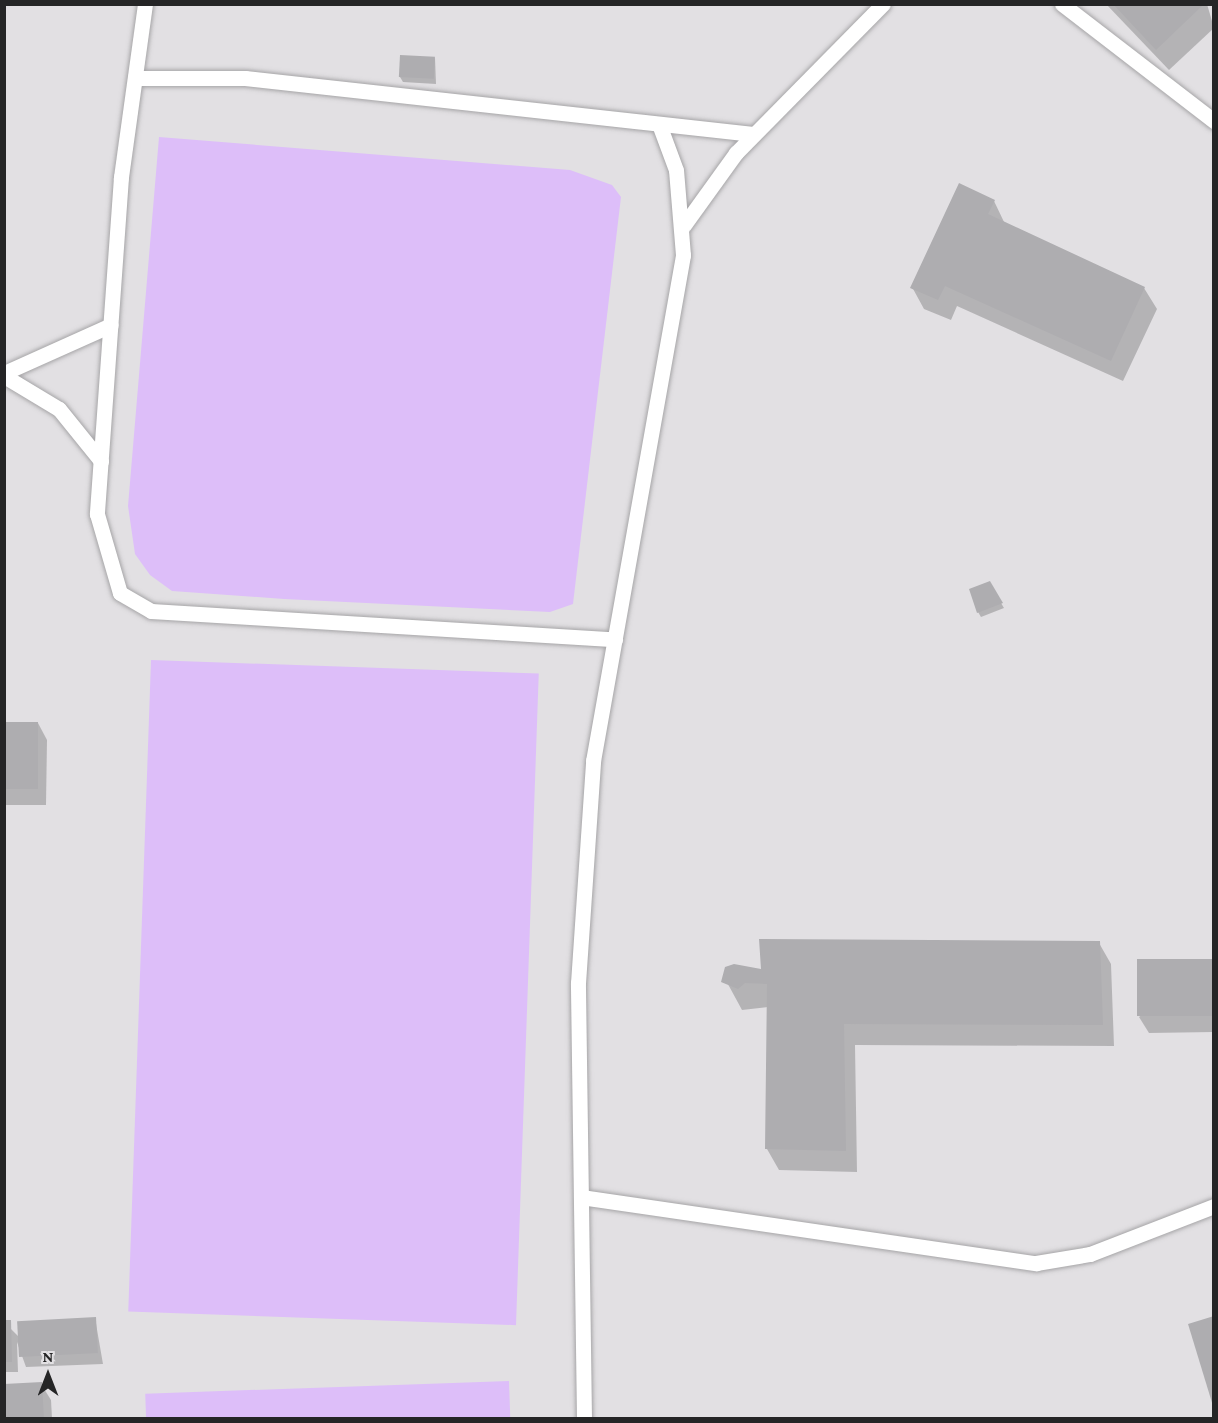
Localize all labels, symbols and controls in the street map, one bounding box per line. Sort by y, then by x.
north arrow [18,1345,78,1405]
text: N [43,1348,53,1365]

